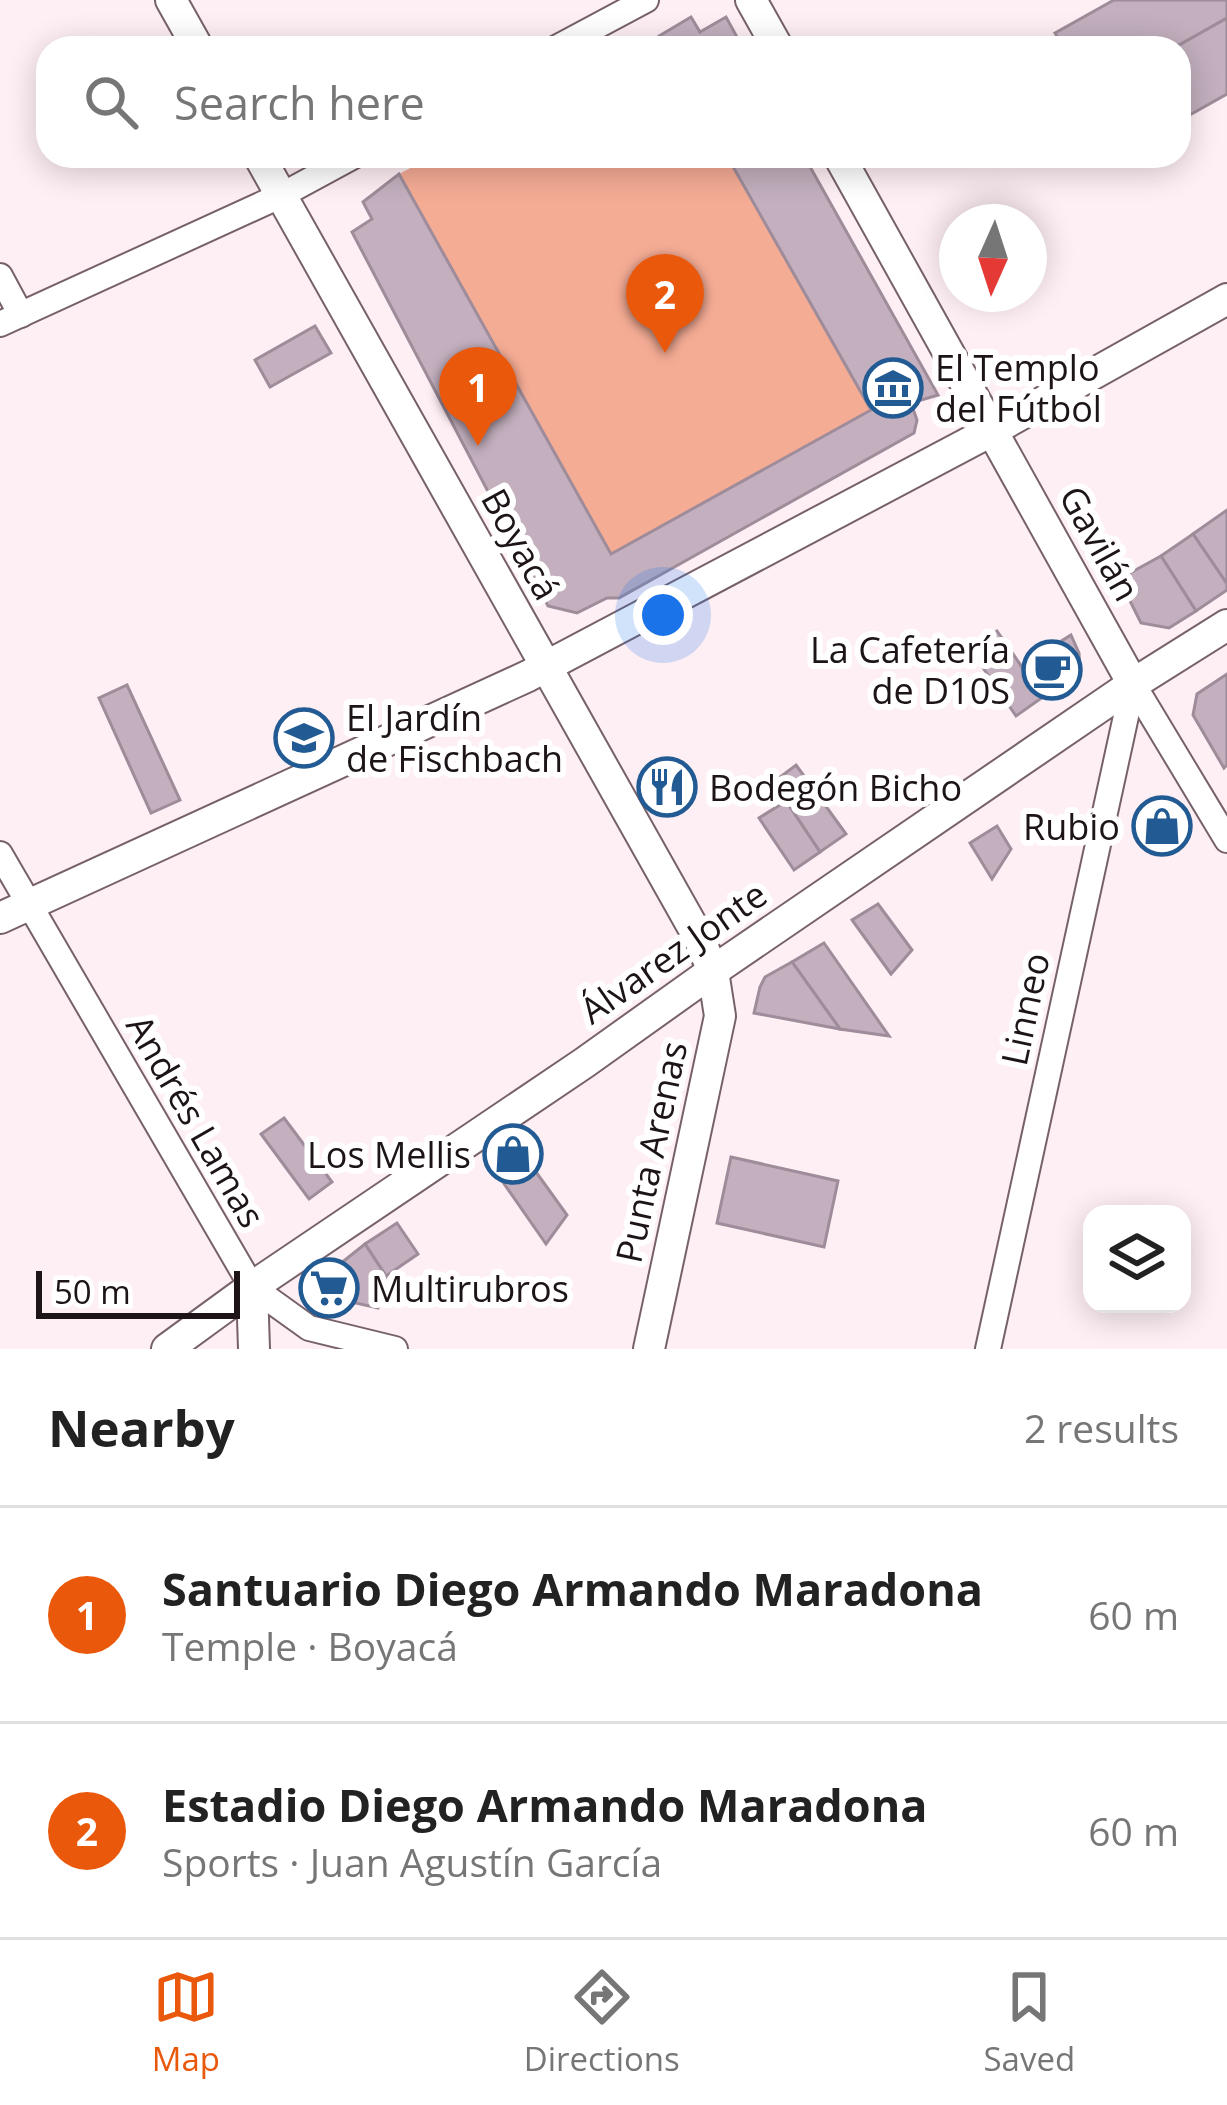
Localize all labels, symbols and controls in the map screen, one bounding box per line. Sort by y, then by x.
search box [36,36,1191,168]
icon: search [78,69,144,135]
text: Search here [174,72,425,133]
north arrow [939,204,1047,312]
pin: 2 [626,254,704,353]
place label: El Templo del Fútbol [935,343,1102,433]
pin: 1 [439,347,517,446]
museum icon: El Templo del Fútbol [862,357,924,419]
street label: Gavilán [1048,477,1152,609]
street label: Boyacá [470,480,572,608]
your location [633,585,693,645]
place label: La Cafetería de D10S [810,625,1010,715]
cafe icon: La Cafetería de D10S [1021,639,1083,701]
place label: El Jardín de Fischbach [346,693,563,783]
school or university icon: El Jardín de Fischbach [273,707,335,769]
restaurant icon: Bodegón Bicho [636,756,698,818]
place label: Bodegón Bicho [709,763,962,812]
shop icon: Rubio [1131,795,1193,857]
place label: Rubio [1023,802,1120,851]
street label: Álvarez Jonte [570,870,776,1034]
street label: Linneo [989,948,1061,1070]
street label: Andrés Lamas [115,1006,277,1236]
street label: Punta Arenas [604,1037,698,1267]
shop icon: Los Mellis [482,1123,544,1185]
place label: Los Mellis [307,1130,471,1179]
map controls [1083,1205,1191,1313]
button: layers [1083,1205,1191,1313]
supermarket icon: Multirubros [298,1257,360,1319]
place label: Multirubros [371,1264,569,1313]
scale bar [36,1265,240,1318]
text: 50 m [54,1269,131,1314]
text: Nearby [48,1392,235,1462]
text: 2 results [1024,1401,1179,1454]
text: Santuario Diego Armando Maradona [162,1558,983,1619]
text: 1 [76,1588,98,1641]
text: 60 m [1088,1588,1179,1641]
text: Temple · Boyacá [162,1619,458,1672]
text: Estadio Diego Armando Maradona [162,1774,927,1835]
text: 2 [76,1804,98,1857]
text: 60 m [1088,1804,1179,1857]
text: Sports · Juan Agustín García [162,1835,662,1888]
tab: Map [152,1964,220,2081]
tab: Directions [524,1964,680,2081]
tab: Saved [983,1964,1075,2081]

